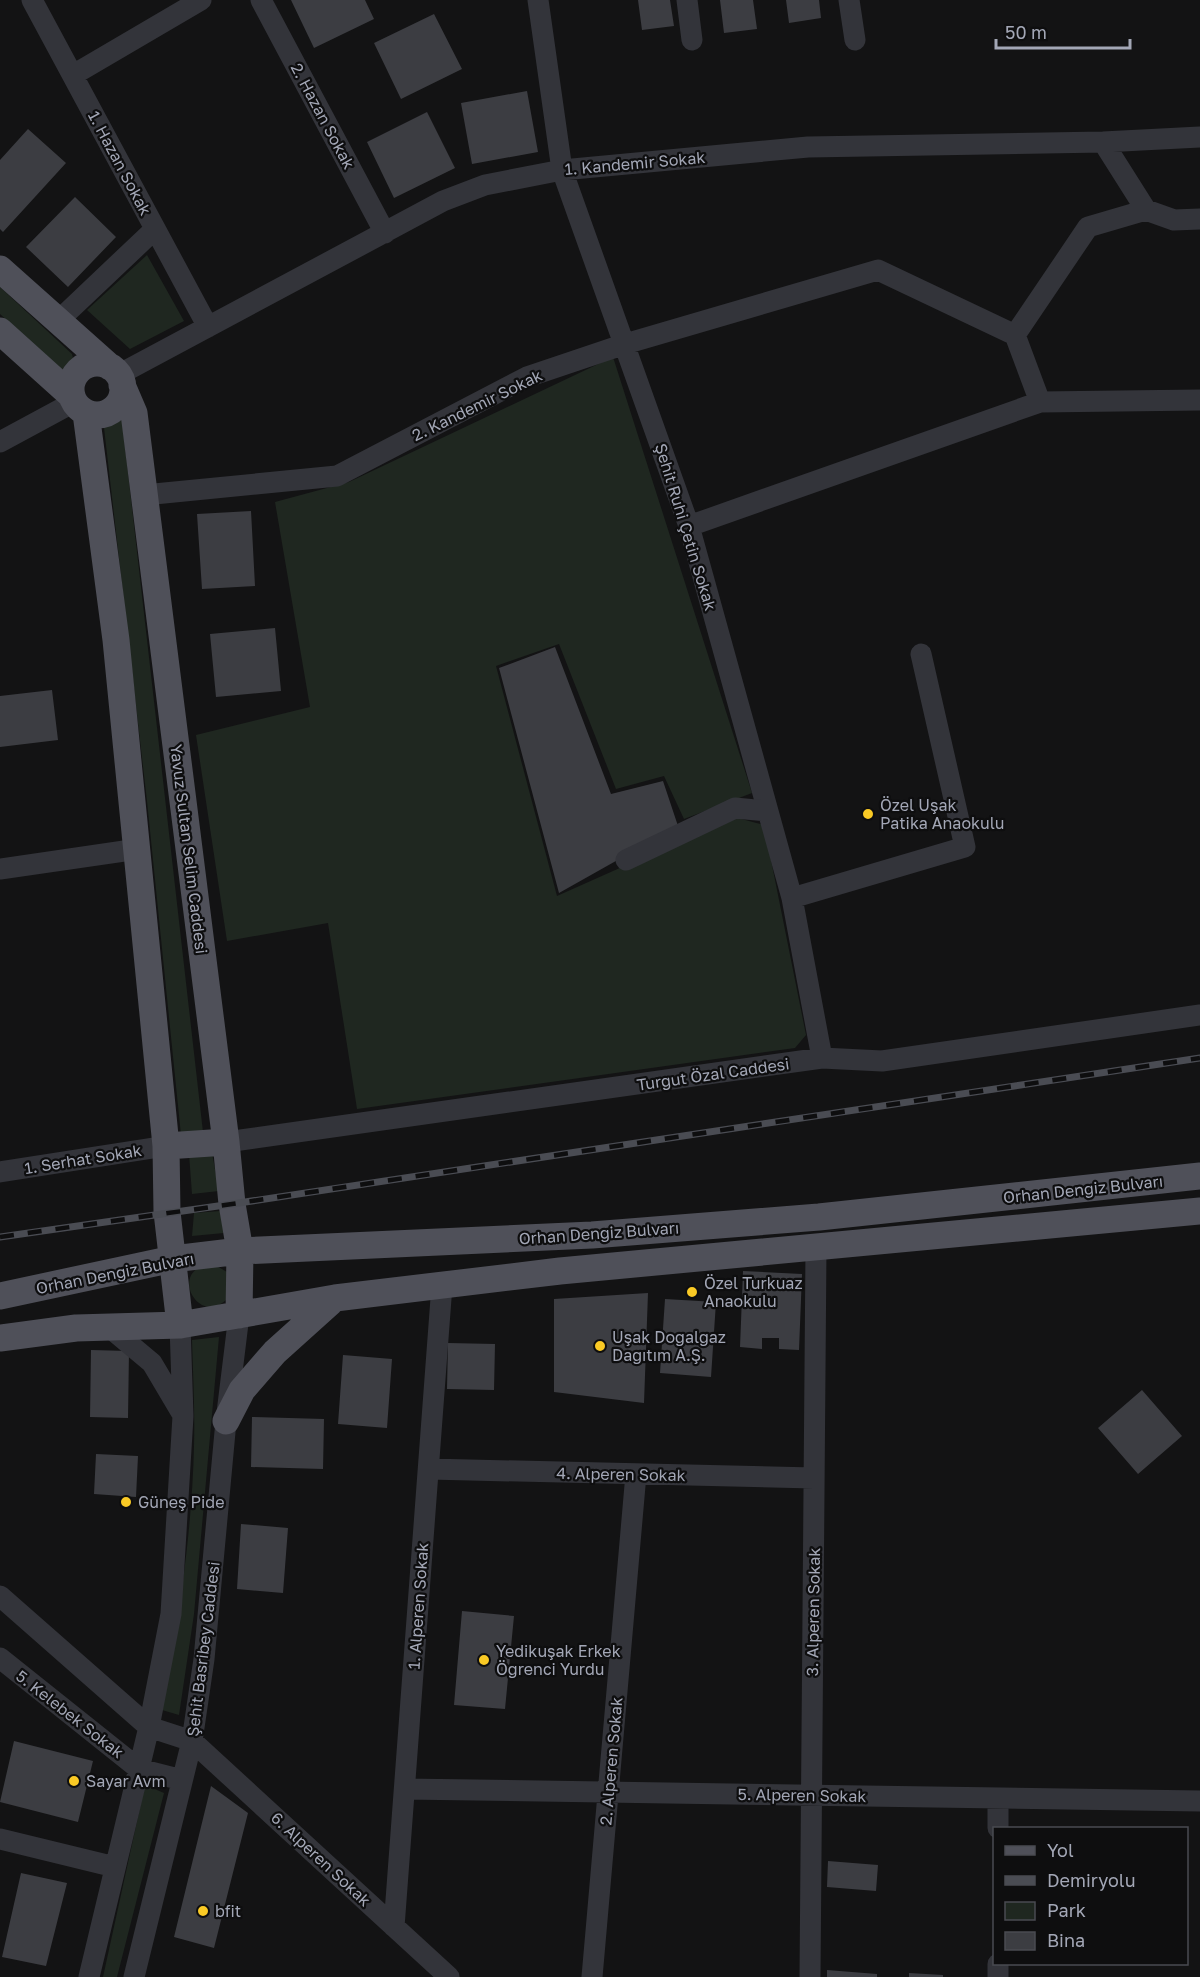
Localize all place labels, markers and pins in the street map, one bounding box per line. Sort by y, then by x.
place label: Özel Uşak Patika Anaokulu [880,795,1005,833]
marker: Özel Uşak Patika Anaokulu [861,807,875,821]
place label: Özel Turkuaz Anaokulu [704,1273,803,1311]
marker: Özel Turkuaz Anaokulu [685,1285,699,1299]
place label: Uşak Doğalgaz Dağıtım A.Ş. [612,1327,726,1365]
marker: Uşak Doğalgaz Dağıtım A.Ş. [593,1339,607,1353]
place label: Güneş Pide [138,1492,224,1512]
marker: Güneş Pide [119,1495,133,1509]
place label: Yedikuşak Erkek Öğrenci Yurdu [496,1641,621,1679]
marker: Yedikuşak Erkek Öğrenci Yurdu [477,1653,491,1667]
place label: Sayar Avm [86,1771,166,1791]
marker: Sayar Avm [67,1774,81,1788]
place label: bfit [215,1901,241,1921]
marker: bfit [196,1904,210,1918]

